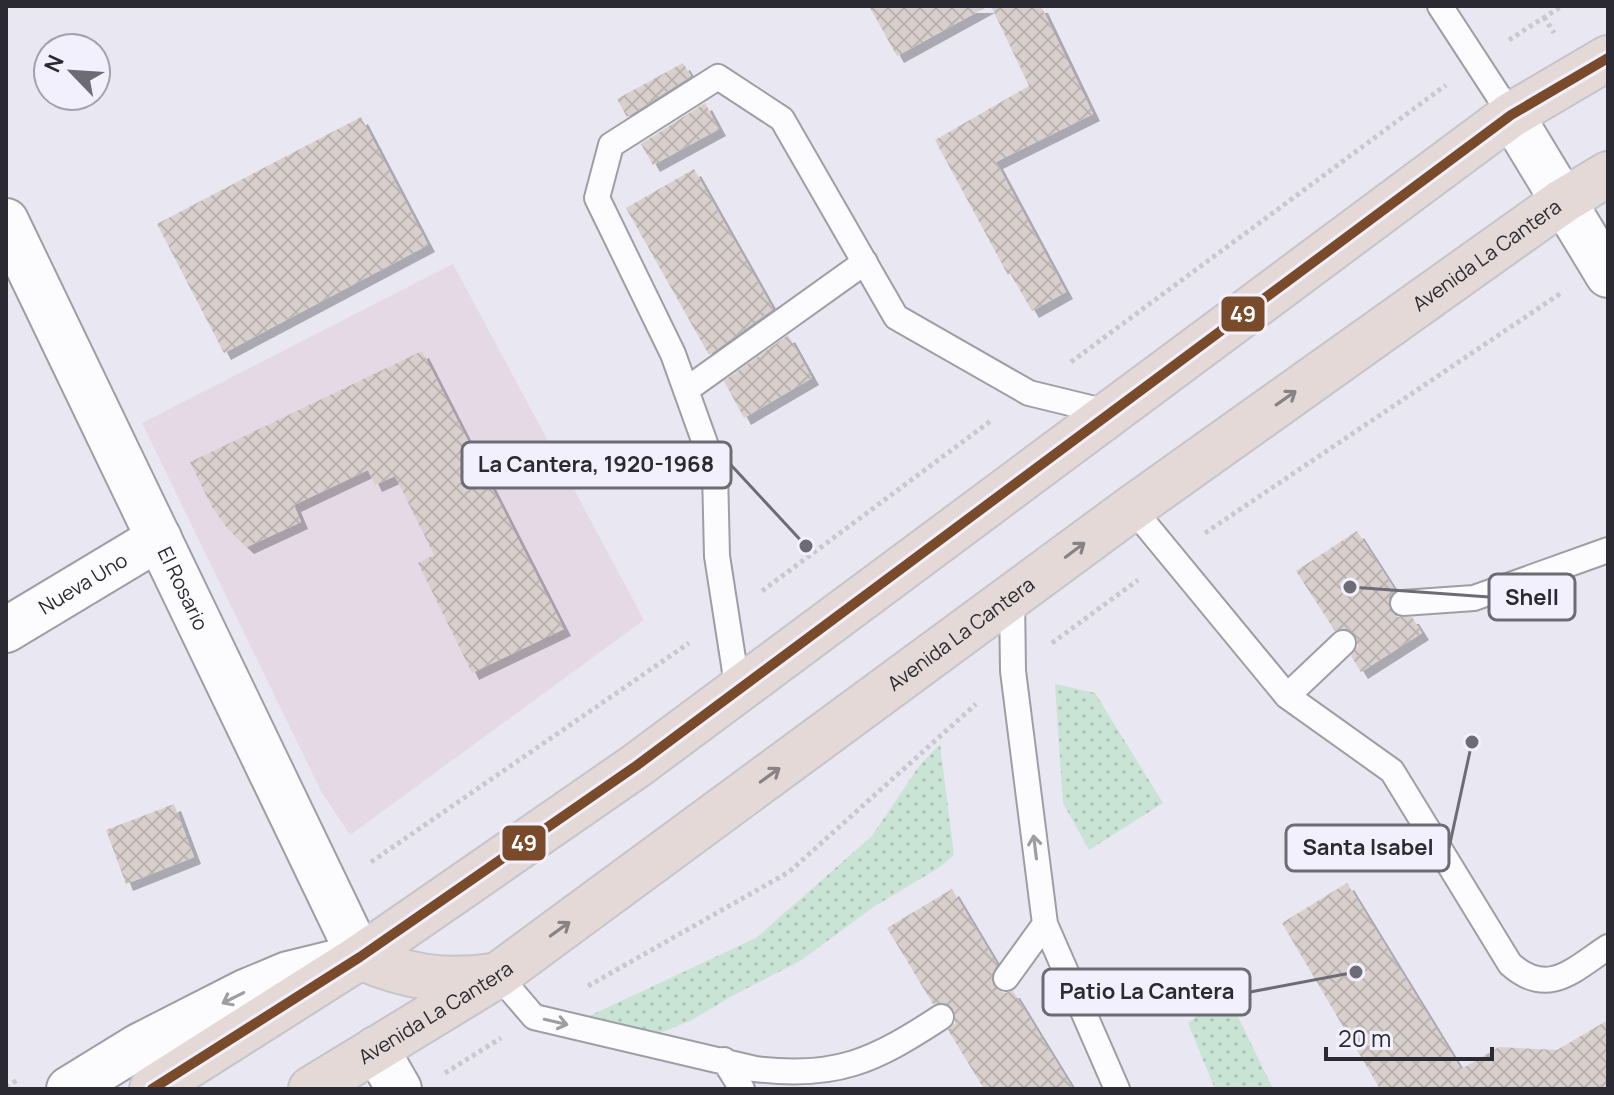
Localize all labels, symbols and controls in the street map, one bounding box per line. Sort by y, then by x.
north arrow [32,32,112,112]
text: N [37,50,71,77]
street label: Avenida La Cantera [1407,193,1566,317]
line badge: 49 [1220,295,1266,333]
text: 49 [1230,299,1256,329]
one-way arrow [1275,390,1296,407]
callout: La Cantera, 1920-1968 [462,442,731,488]
text: La Cantera, 1920-1968 [478,449,714,479]
street label: El Rosario [152,542,215,635]
one-way arrow [1064,542,1085,559]
street label: Nueva Uno [33,546,133,620]
street label: Avenida La Cantera [882,570,1040,697]
callout: Shell [1489,574,1575,620]
text: Shell [1505,582,1559,612]
one-way arrow [759,767,780,784]
line badge: 49 [501,824,547,862]
callout: Santa Isabel [1286,825,1449,871]
text: 49 [511,828,537,858]
text: Santa Isabel [1302,832,1434,862]
one-way arrow [1027,834,1042,860]
one-way arrow [549,921,571,937]
street label: Avenida La Cantera [353,955,518,1070]
callout: Patio La Cantera [1043,969,1250,1015]
text: Patio La Cantera [1060,976,1234,1006]
one-way arrow [221,991,245,1006]
scale bar [1326,1011,1492,1061]
one-way arrow [543,1015,569,1030]
text: 20 m [1338,1021,1391,1054]

